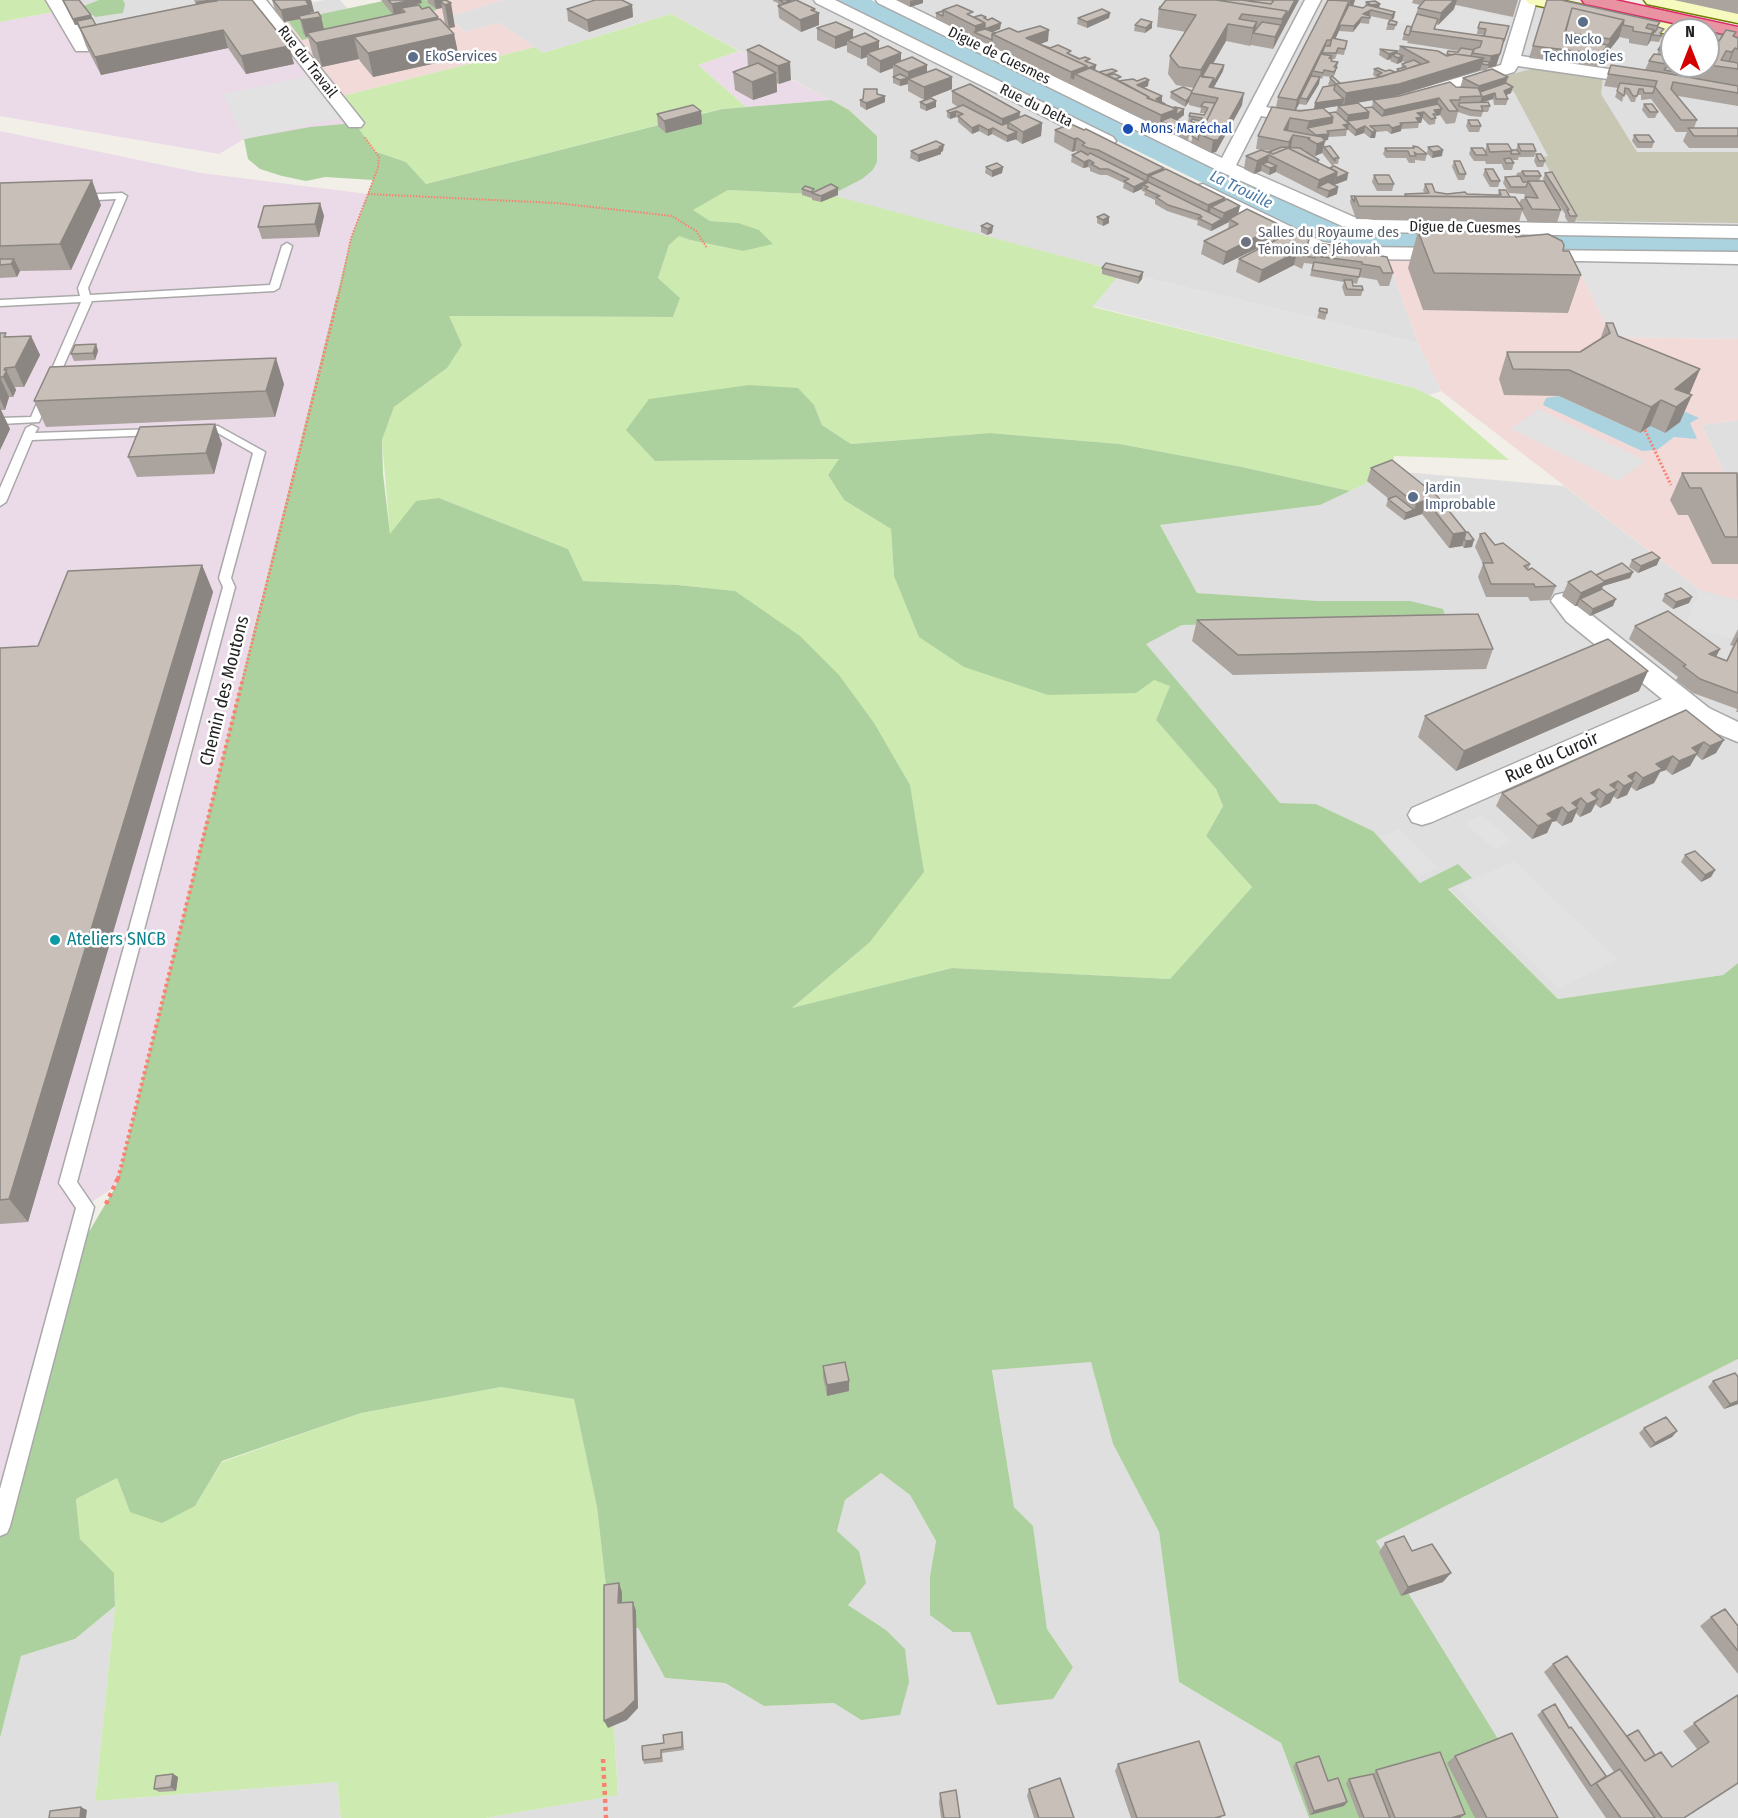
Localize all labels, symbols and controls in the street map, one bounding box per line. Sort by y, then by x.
marker: Necko Technologies [1576,15,1590,29]
north arrow [1660,18,1720,78]
street label: Rue du Travail [273,22,341,102]
text: N [1685,22,1695,41]
street label: Digue de Cuesmes [945,23,1053,89]
place label: Necko Technologies [1543,31,1623,66]
place label: EkoServices [425,48,497,66]
marker: EkoServices [406,50,420,64]
street label: Rue du Delta [997,81,1075,131]
place label: Mons Maréchal [1140,120,1232,138]
marker: Mons Maréchal [1121,122,1135,136]
water label: La Trouille [1207,167,1275,213]
street label: Digue de Cuesmes [1409,218,1521,238]
place label: Salles du Royaume des Témoins de Jéhovah [1258,224,1399,259]
marker: Salles du Royaume des Témoins de Jéhovah [1239,235,1253,249]
place label: Jardin Improbable [1425,479,1496,514]
marker: Jardin Improbable [1406,490,1420,504]
street label: Chemin des Moutons [196,614,254,768]
street label: Rue du Curoir [1502,728,1602,788]
place label: Ateliers SNCB [67,929,166,951]
marker: Ateliers SNCB [48,933,62,947]

